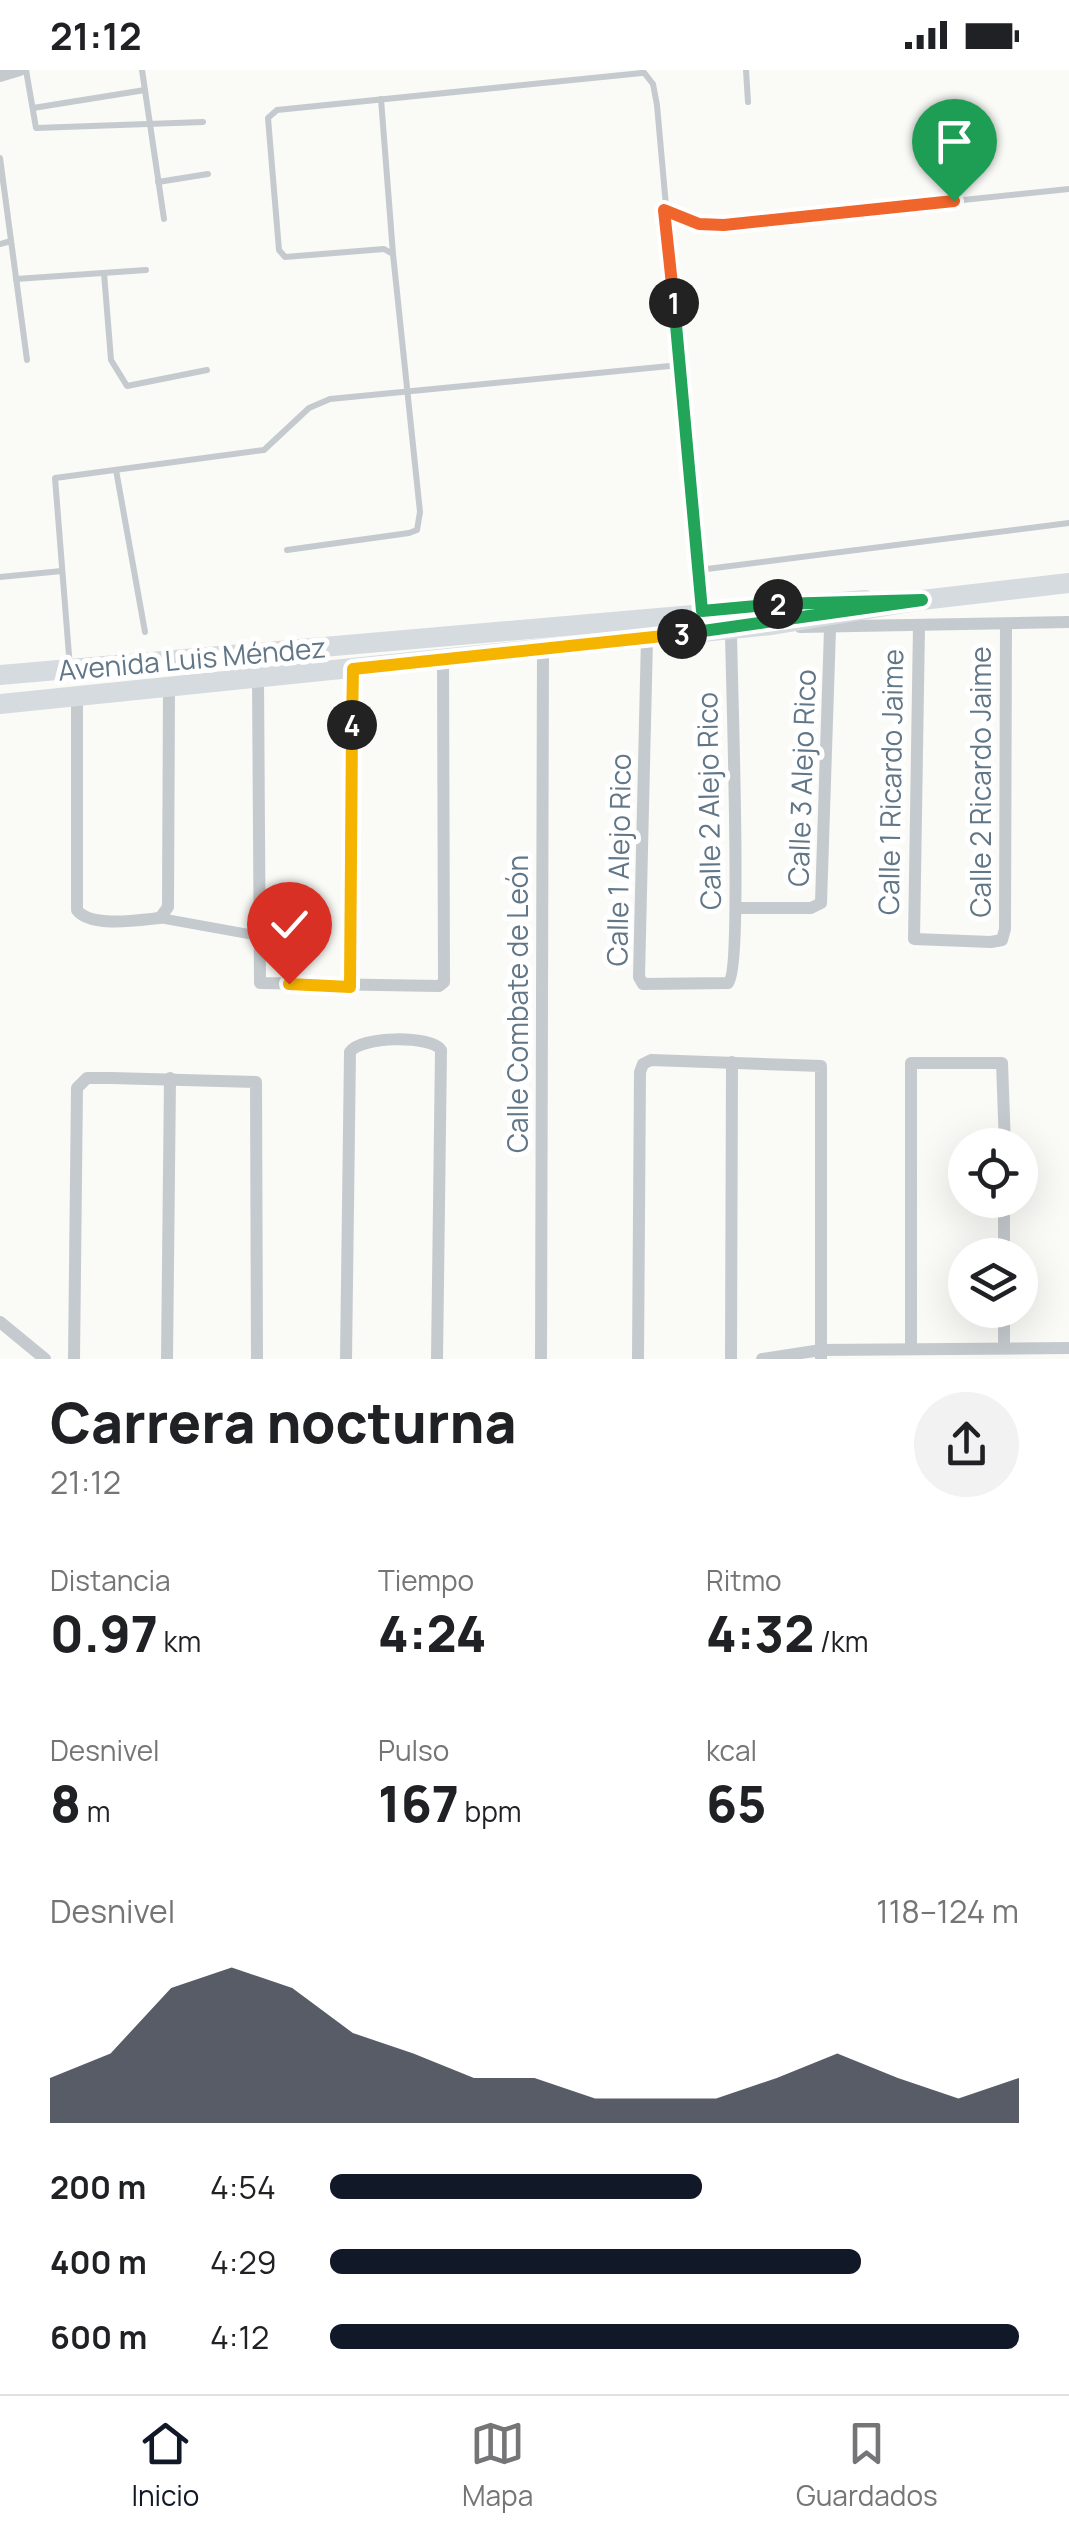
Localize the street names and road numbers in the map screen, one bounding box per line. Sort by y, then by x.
street label: Avenida Luis Méndez [56,627,328,689]
street label: Calle 2 Ricardo Jaime [961,647,999,918]
street label: Calle 1 Ricardo Jaime [869,649,911,915]
street label: Calle 3 Alejo Rico [778,669,824,887]
street label: Calle 2 Alejo Rico [687,692,729,910]
street label: Calle 1 Alejo Rico [597,753,639,967]
street label: Calle Combate de León [498,855,536,1153]

